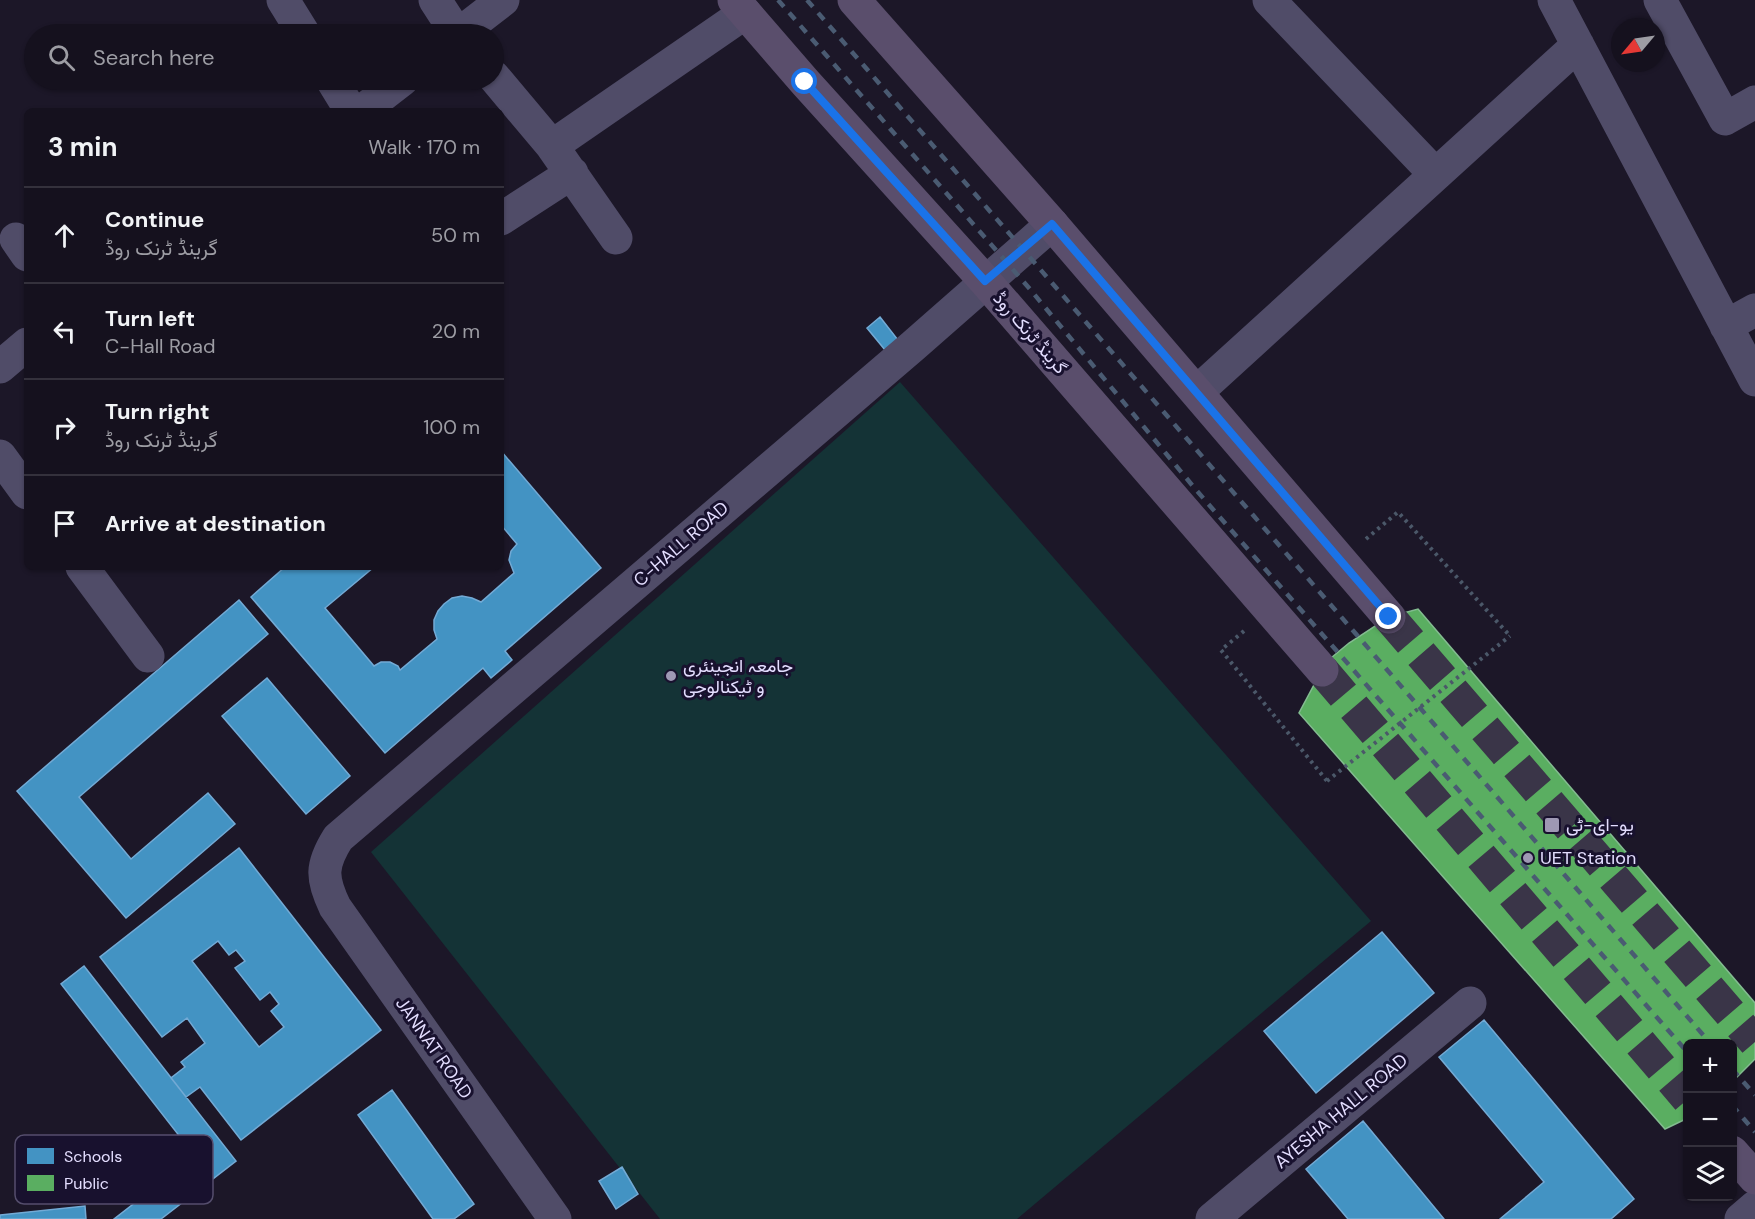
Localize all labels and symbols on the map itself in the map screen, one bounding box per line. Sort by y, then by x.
north arrow [1611,18,1665,72]
route start [791,68,817,94]
street label: گرینڈ ٹرنک روڈ [988,287,1072,379]
street label: C-HALL ROAD [628,496,734,592]
route end [1375,603,1401,629]
place label: جامعہ انجینئری و ٹیکنالوجی [683,654,793,699]
marker: جامعہ انجینئری و ٹیکنالوجی [664,669,678,683]
place label: یو-ای-ٹی [1566,813,1634,837]
marker: یو-ای-ٹی [1543,816,1561,834]
place label: UET Station [1540,846,1636,870]
marker: UET Station [1521,851,1535,865]
street label: JANNAT ROAD [390,992,478,1104]
street label: AYESHA HALL ROAD [1269,1048,1413,1174]
legend [15,1135,213,1204]
text: Schools [64,1146,122,1167]
text: Public [64,1173,109,1194]

